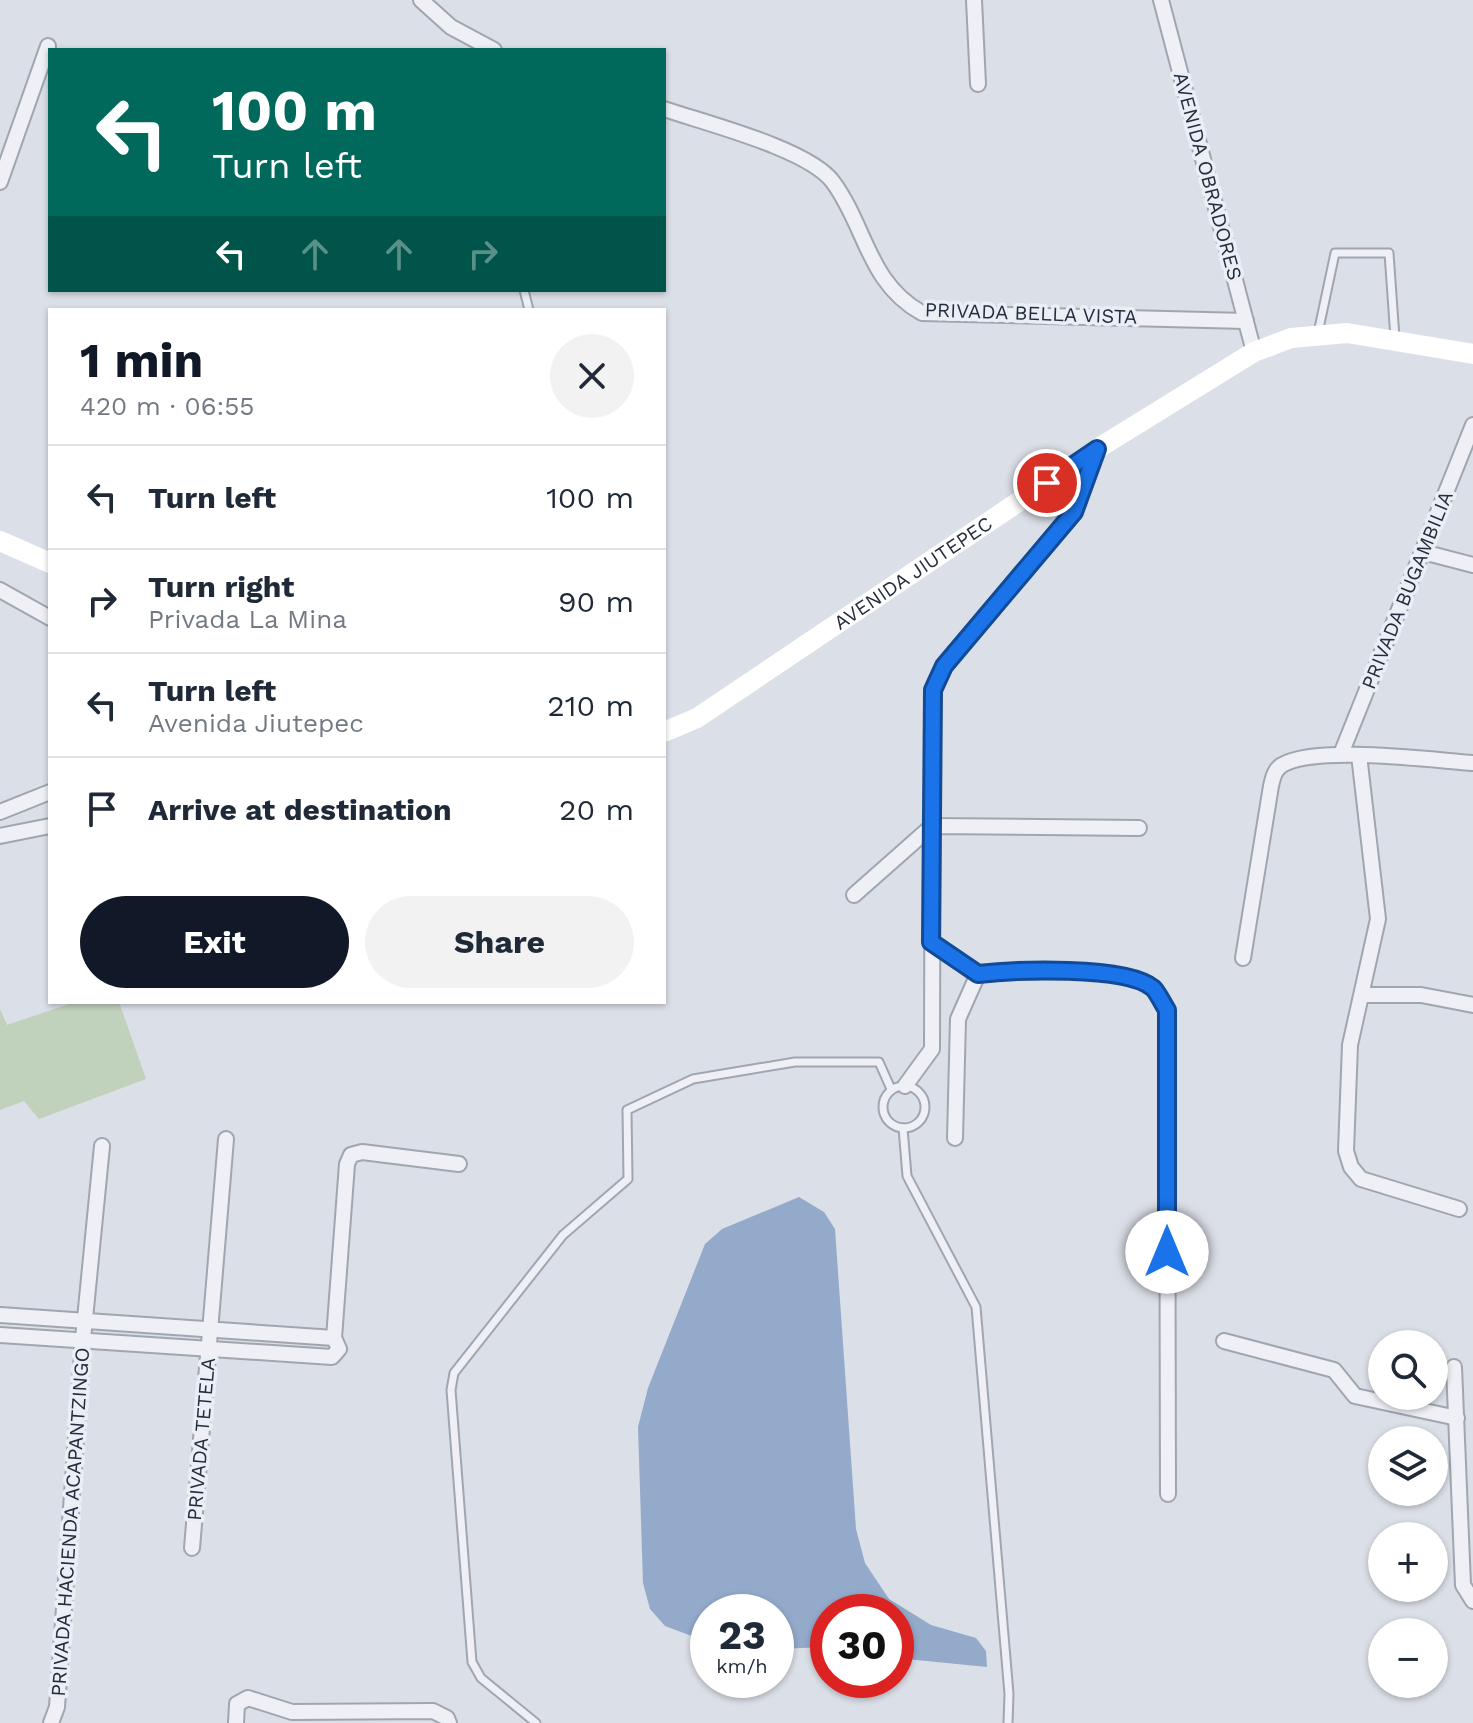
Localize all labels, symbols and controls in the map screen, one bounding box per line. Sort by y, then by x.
street label: AVENIDA OBRADORES [1169,69,1247,283]
text: 100 m [212,78,377,144]
icon: left [80,80,184,184]
text: Turn left [212,145,362,187]
icon: left [209,232,253,276]
icon: ahead [293,232,337,276]
icon: ahead [377,232,421,276]
icon: right [461,232,505,276]
street label: PRIVADA BELLA VISTA [924,297,1138,329]
text: 1 min [80,332,203,389]
button: close [550,334,634,418]
text: 420 m · 06:55 [80,391,254,421]
pin [1013,449,1081,517]
icon: arrive [1025,461,1069,505]
icon: left [80,475,124,519]
text: Turn left [148,480,276,515]
text: 100 m [546,480,634,515]
street label: PRIVADA BUGAMBILIA [1356,487,1458,693]
street label: AVENIDA JIUTEPEC [829,511,997,635]
text: Turn right [148,569,294,604]
icon: right [80,579,124,623]
text: 90 m [558,584,634,619]
text: Privada La Mina [148,604,347,634]
text: Turn left [148,673,276,708]
icon: left [80,683,124,727]
text: 210 m [547,688,634,723]
text: Avenida Jiutepec [148,708,364,738]
icon: arrive [80,787,124,831]
text: Arrive at destination [148,792,452,827]
text: 20 m [559,792,634,827]
button: Exit [80,896,349,988]
button: Share [365,896,634,988]
position arrow [1125,1210,1209,1294]
map controls [1368,1330,1448,1698]
button: search [1368,1330,1448,1410]
street label: PRIVADA HACIENDA ACAPANTZINGO [46,1347,94,1697]
street label: PRIVADA TETELA [182,1356,220,1522]
button: layers [1368,1426,1448,1506]
button: + [1368,1522,1448,1602]
speed limit sign: 30 [810,1594,914,1698]
text: 23 [718,1612,766,1659]
button: − [1368,1618,1448,1698]
text: km/h [716,1654,768,1678]

